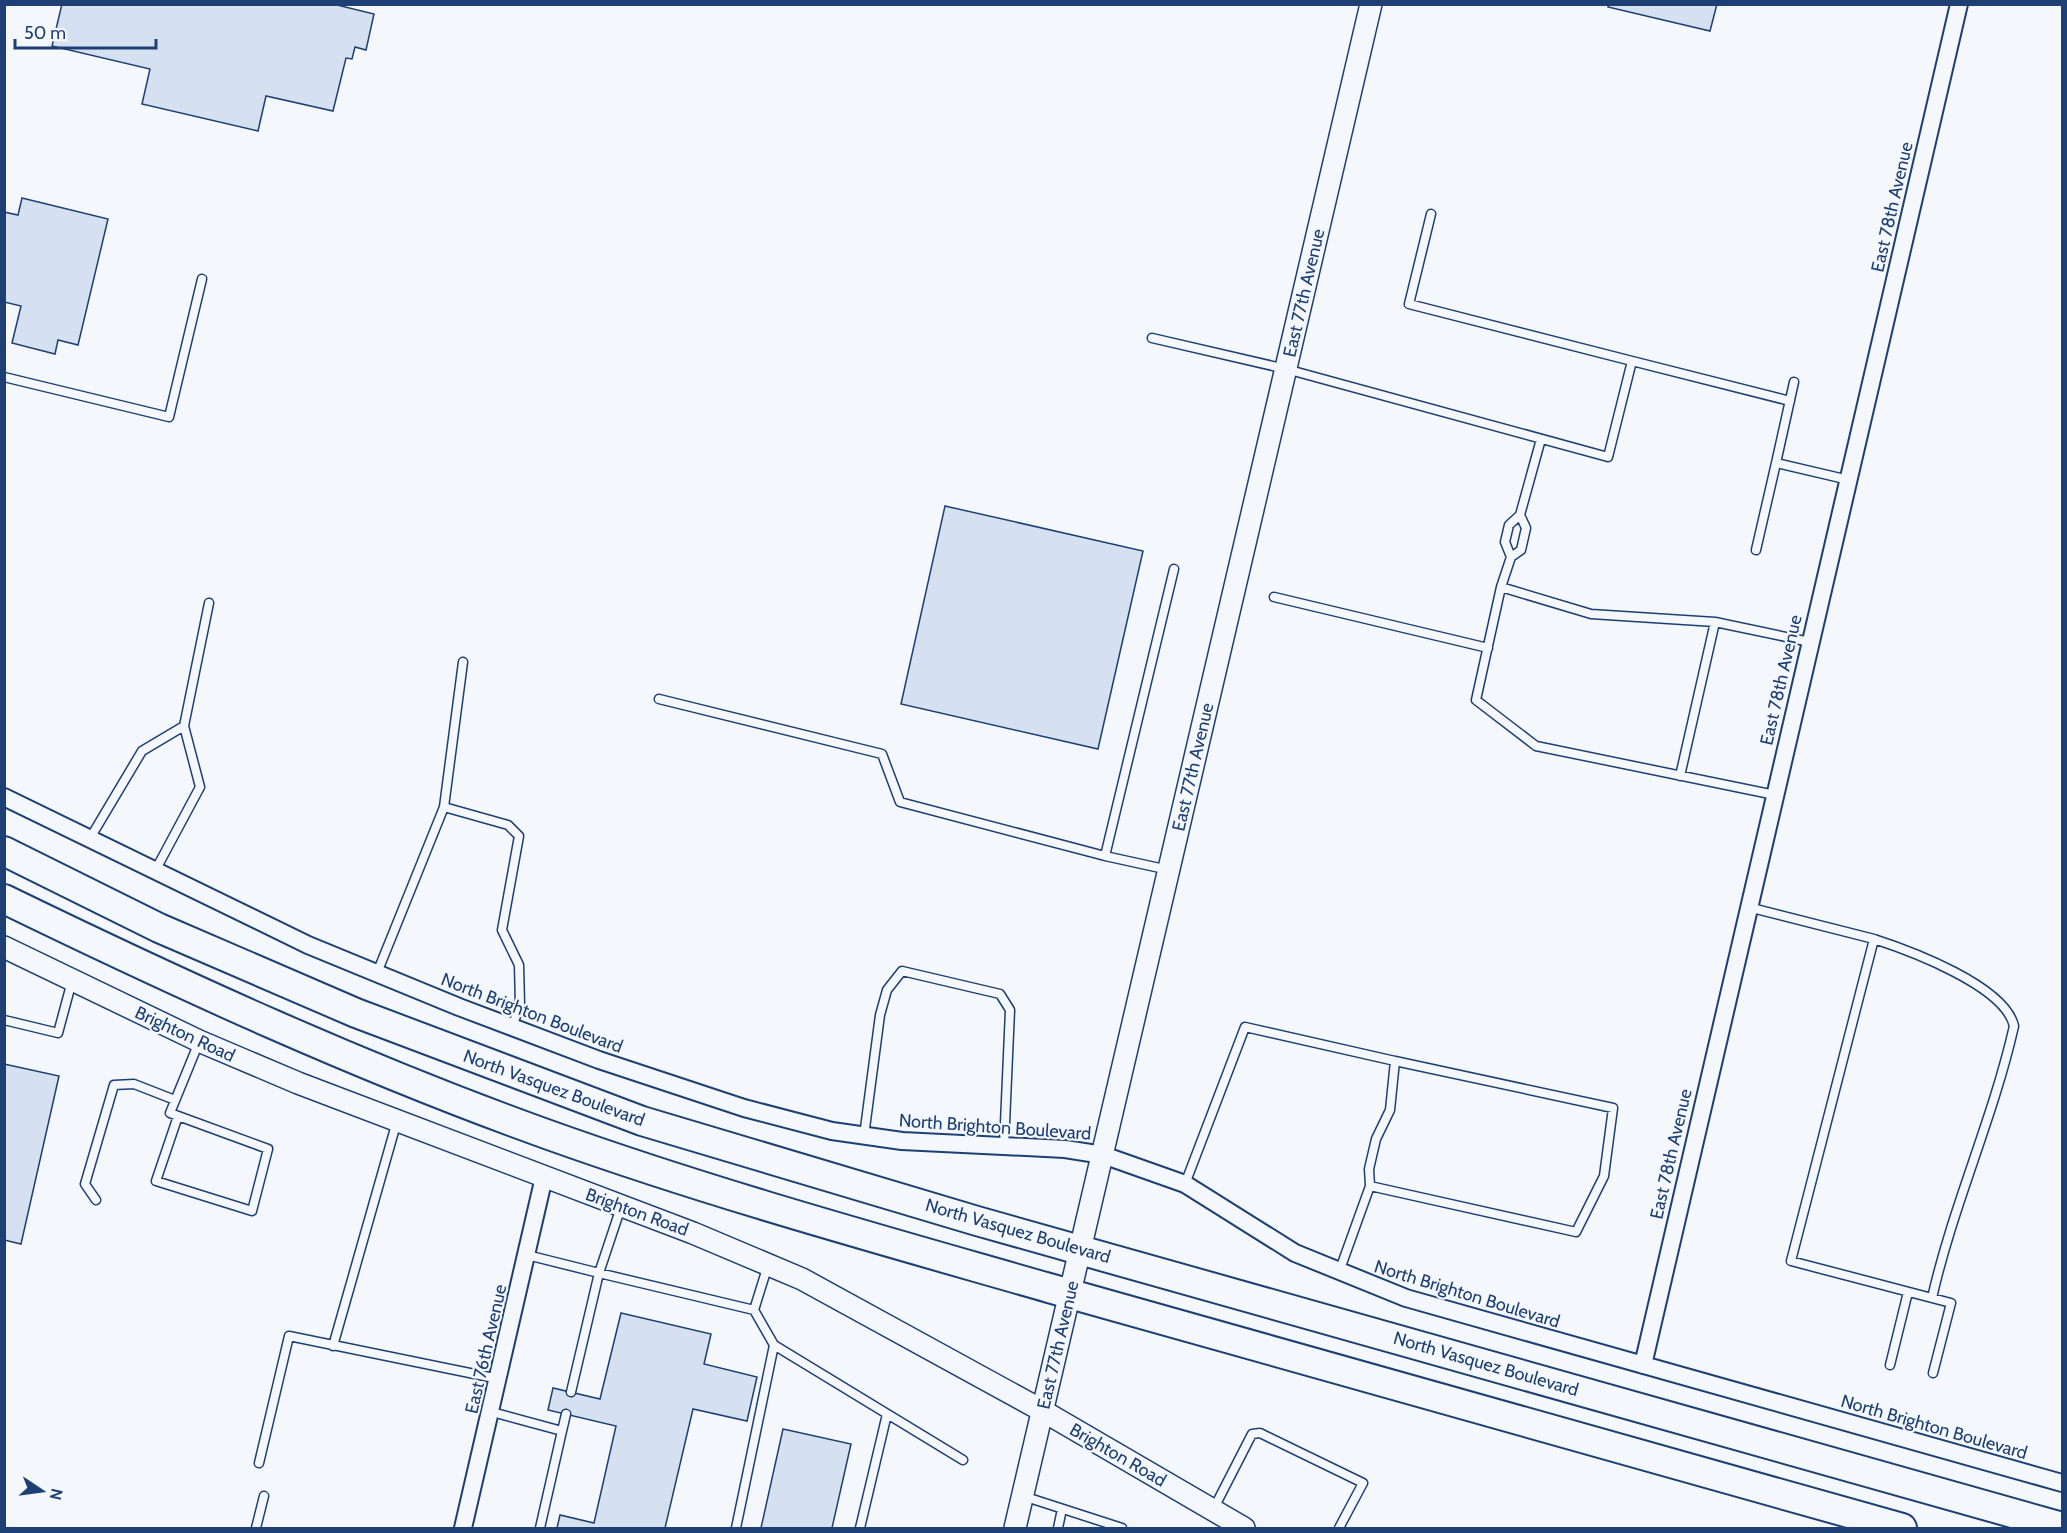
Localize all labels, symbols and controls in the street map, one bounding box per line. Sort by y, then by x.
scale bar [15,12,156,50]
text: 50 m [24,22,66,44]
street label: East 78th Avenue [1866,140,1918,274]
street label: East 77th Avenue [1279,227,1329,359]
street label: East 78th Avenue [1755,613,1807,747]
street label: East 77th Avenue [1168,701,1218,833]
street label: North Brighton Boulevard [438,968,626,1058]
street label: Brighton Road [132,1001,238,1067]
street label: North Vasquez Boulevard [460,1045,648,1131]
street label: East 78th Avenue [1645,1087,1697,1221]
street label: North Brighton Boulevard [898,1109,1092,1145]
street label: Brighton Road [583,1183,691,1241]
street label: North Vasquez Boulevard [923,1194,1113,1268]
street label: North Brighton Boulevard [1372,1255,1562,1333]
street label: East 77th Avenue [1033,1279,1083,1411]
street label: East 76th Avenue [460,1282,512,1416]
street label: North Vasquez Boulevard [1391,1327,1581,1401]
street label: North Brighton Boulevard [1838,1390,2030,1464]
street label: Brighton Road [1066,1419,1170,1491]
north arrow [12,1461,72,1521]
text: N [46,1487,67,1502]

